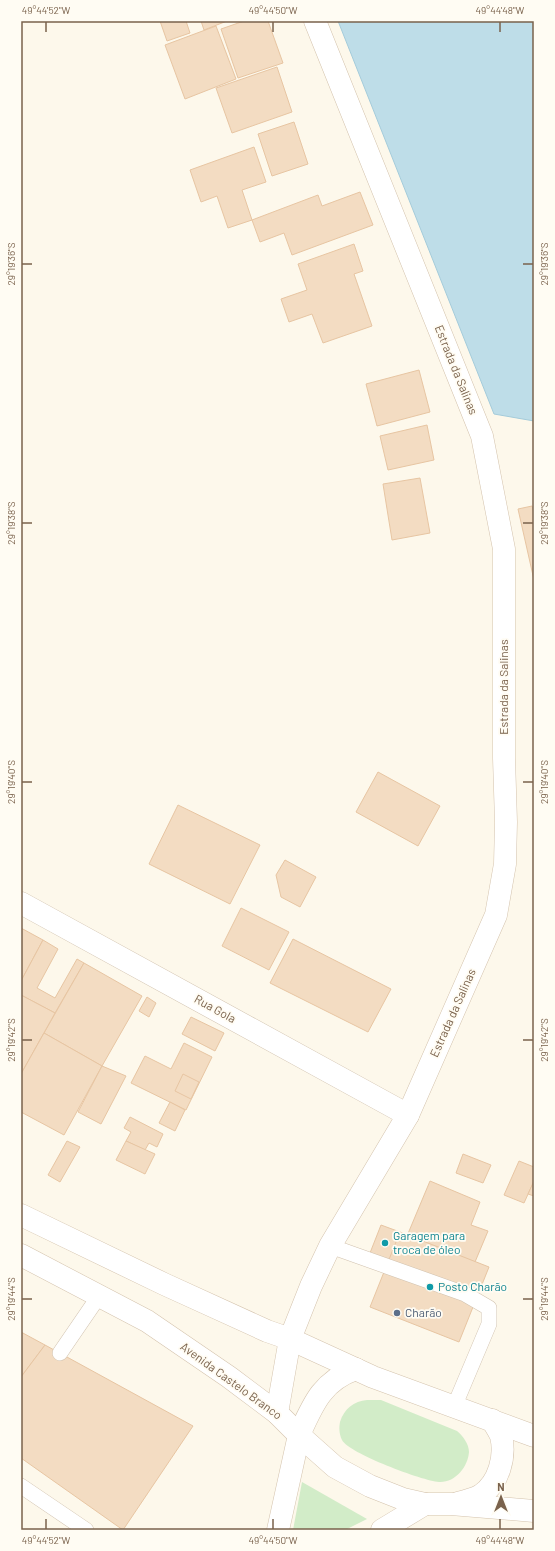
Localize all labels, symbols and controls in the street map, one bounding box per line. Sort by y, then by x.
text: 49°44'52"W [22,4,71,16]
text: 49°44'50"W [249,4,298,16]
text: 49°44'48"W [476,4,525,16]
text: 29°19'36"S [5,242,17,286]
text: 29°19'36"S [538,242,550,286]
street label: Estrada da Salinas [433,323,481,417]
text: 29°19'38"S [5,501,17,545]
text: 29°19'38"S [538,501,550,545]
street label: Estrada da Salinas [496,639,510,735]
text: 29°19'40"S [5,760,17,804]
text: 29°19'40"S [538,760,550,804]
street label: Estrada da Salinas [426,966,478,1059]
street label: Rua Gola [192,991,239,1025]
text: 29°19'42"S [5,1018,17,1062]
text: 29°19'42"S [538,1018,550,1062]
place label: Garagem para troca de óleo [393,1228,465,1256]
marker: Garagem para troca de óleo [380,1238,390,1248]
text: 29°19'44"S [5,1277,17,1321]
text: 29°19'44"S [538,1277,550,1321]
place label: Posto Charão [438,1279,507,1293]
marker: Posto Charão [425,1282,435,1292]
place label: Charão [405,1305,442,1319]
marker: Charão [392,1308,402,1318]
street label: Avenida Castelo Branco [178,1339,285,1422]
north arrow [481,1477,521,1517]
text: N [497,1480,505,1493]
text: 49°44'52"W [22,1534,71,1546]
text: 49°44'50"W [249,1534,298,1546]
text: 49°44'48"W [476,1534,525,1546]

